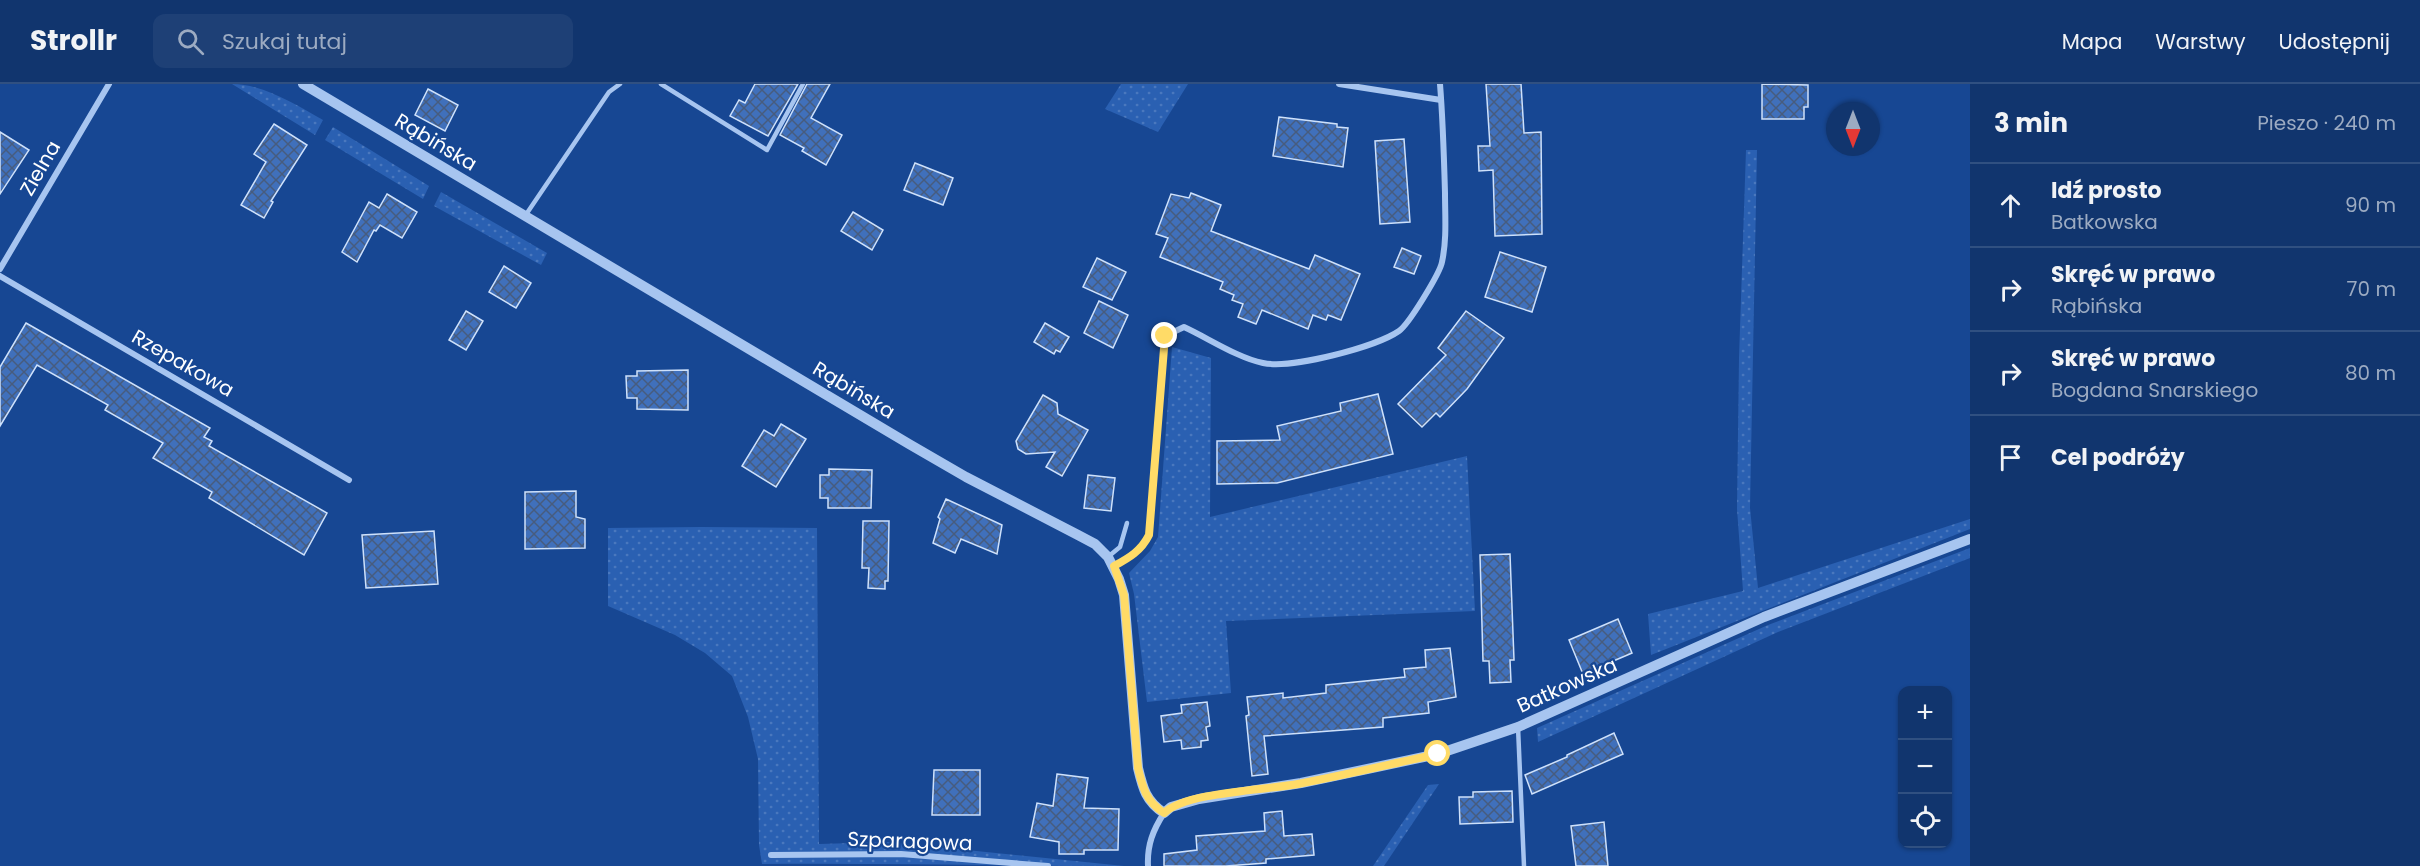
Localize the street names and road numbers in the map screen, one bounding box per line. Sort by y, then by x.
street label: Rąbińska [390,107,482,177]
street label: Zielna [13,135,67,201]
street label: Rzepakowa [127,322,239,404]
street label: Rąbińska [808,355,900,425]
street label: Batkowska [1513,650,1621,720]
street label: Szparagowa [847,825,973,857]

